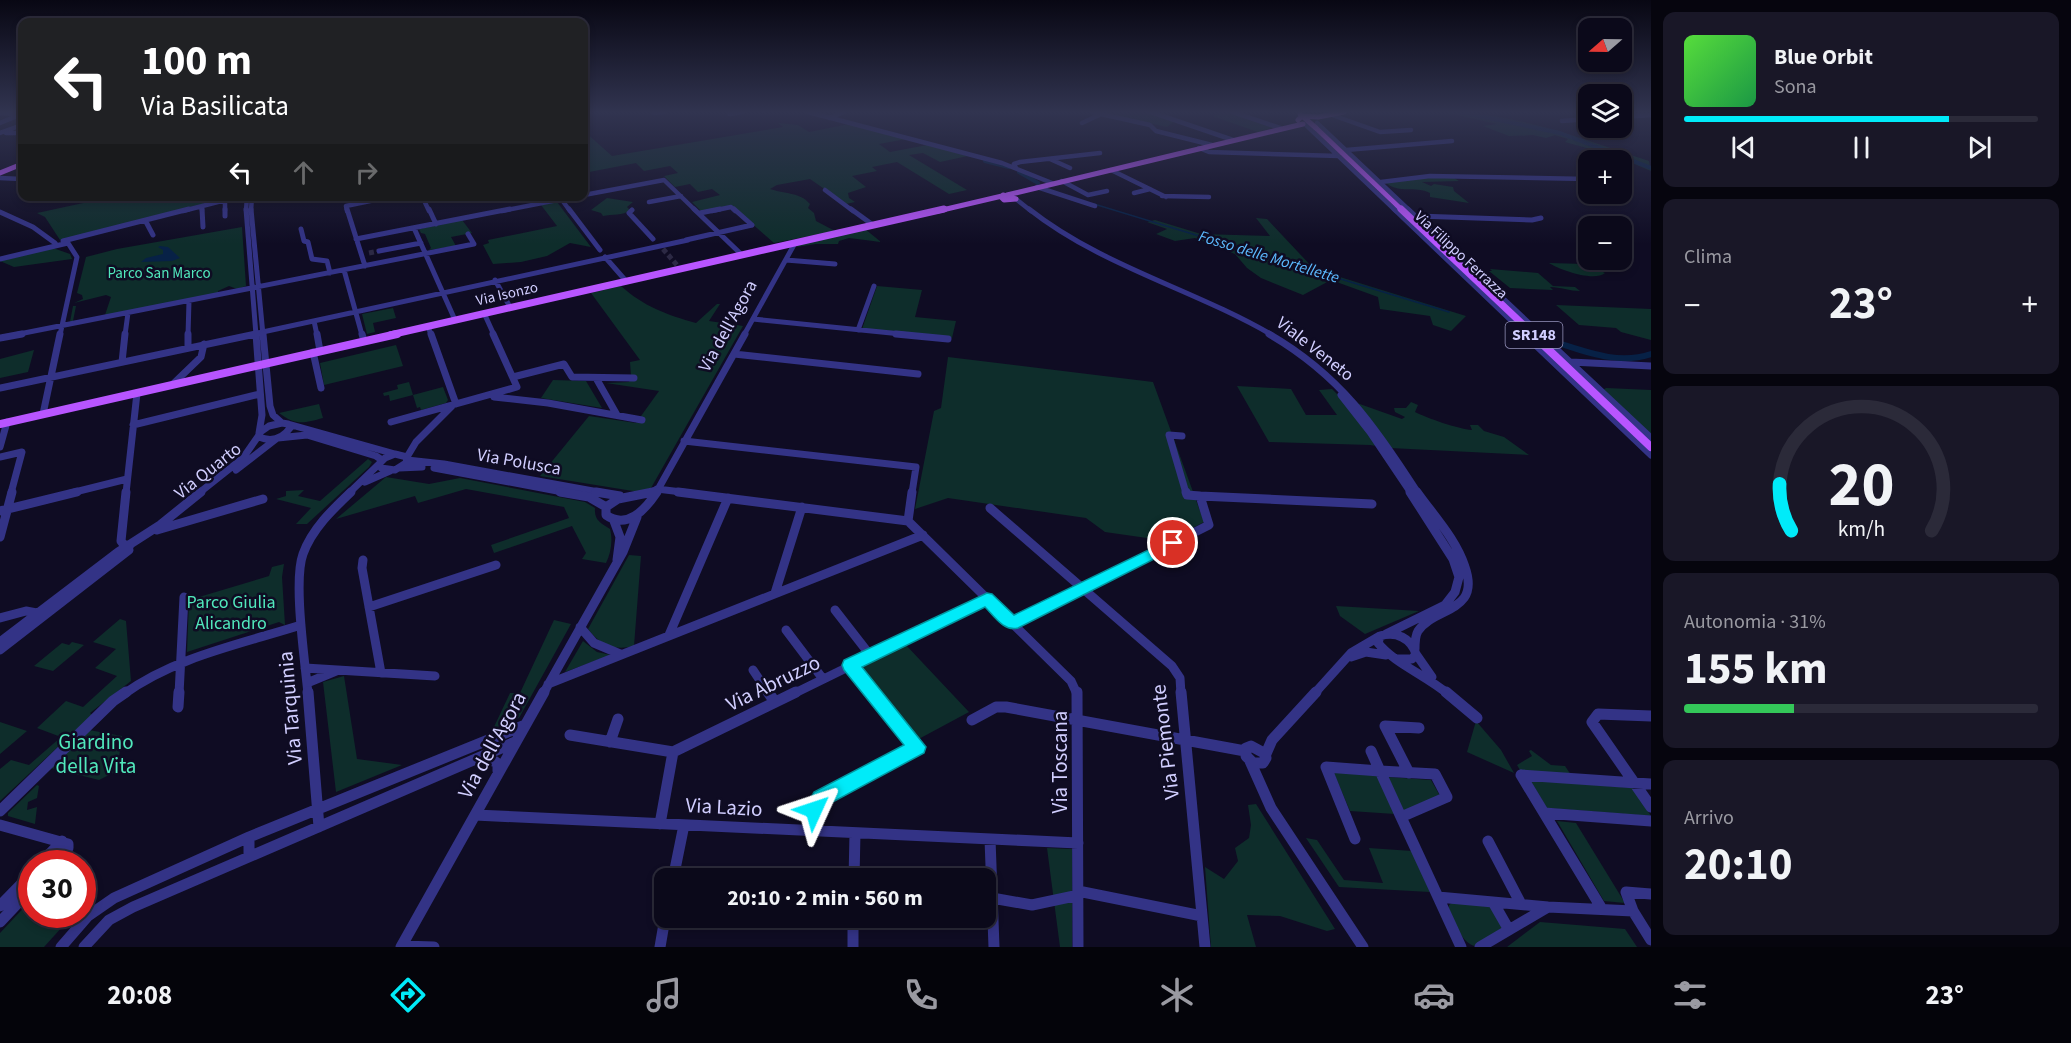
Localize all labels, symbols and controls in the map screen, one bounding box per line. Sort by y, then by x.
north arrow [1578,18,1632,72]
map controls [1578,18,1632,270]
text: 100 m [141,31,252,91]
text: Blue Orbit [1774,41,1873,73]
icon: left [42,42,120,120]
text: Sona [1774,73,1817,101]
button: layers [1578,84,1632,138]
text: Via Basilicata [141,87,289,126]
icon: previous [1727,131,1760,164]
icon: pause [1845,131,1878,164]
icon: next [1963,131,1996,164]
button: + [1578,150,1632,204]
icon: left [224,156,257,189]
icon: ahead [287,156,320,189]
icon: right [350,156,383,189]
street label: Via Filippo Ferrazza [1410,206,1512,304]
button: − [1578,216,1632,270]
water label: Fosso delle Mortellette [1196,225,1342,289]
text: Clima [1684,243,1732,271]
park label: Parco San Marco [107,263,211,284]
text: 23° [1829,272,1893,336]
street label: Via dell'Agora [693,276,763,376]
street label: Via Isonzo [474,277,540,311]
text: − [1684,282,1700,329]
text: + [2022,282,2038,329]
street label: Viale Veneto [1271,311,1359,387]
road number: SR148 [1506,322,1562,348]
street label: Via Quarto [169,437,247,505]
text: 20 [1828,441,1894,530]
street label: Via Polusca [475,442,563,482]
text: km/h [1837,514,1885,545]
pin [1147,517,1198,568]
icon: arrive [1156,526,1189,559]
park label: Parco Giulia Alicandro [186,590,276,636]
text: Autonomia · 31% [1684,608,1826,636]
text: 155 km [1684,637,1828,701]
street label: Via Abruzzo [721,647,825,719]
street label: Via Tarquinia [270,650,310,766]
street label: Via Piemonte [1143,683,1187,801]
street label: Via dell'Agora [450,686,534,804]
street label: Via Toscana [1045,711,1075,813]
park label: Giardino della Vita [56,727,136,781]
position arrow [782,778,846,842]
street label: Via Lazio [685,790,763,824]
text: Arrivo [1684,804,1734,832]
text: 20:10 [1684,833,1793,897]
speed limit sign: 30 [18,850,96,928]
text: 20:10 · 2 min · 560 m [727,882,923,914]
icon: directions [387,974,429,1016]
icon: music [643,974,685,1016]
icon: phone [900,974,942,1016]
icon: climate [1156,974,1198,1016]
icon: car [1413,974,1455,1016]
icon: filters [1669,974,1711,1016]
text: 20:08 [107,976,172,1015]
text: 23° [1925,976,1964,1015]

